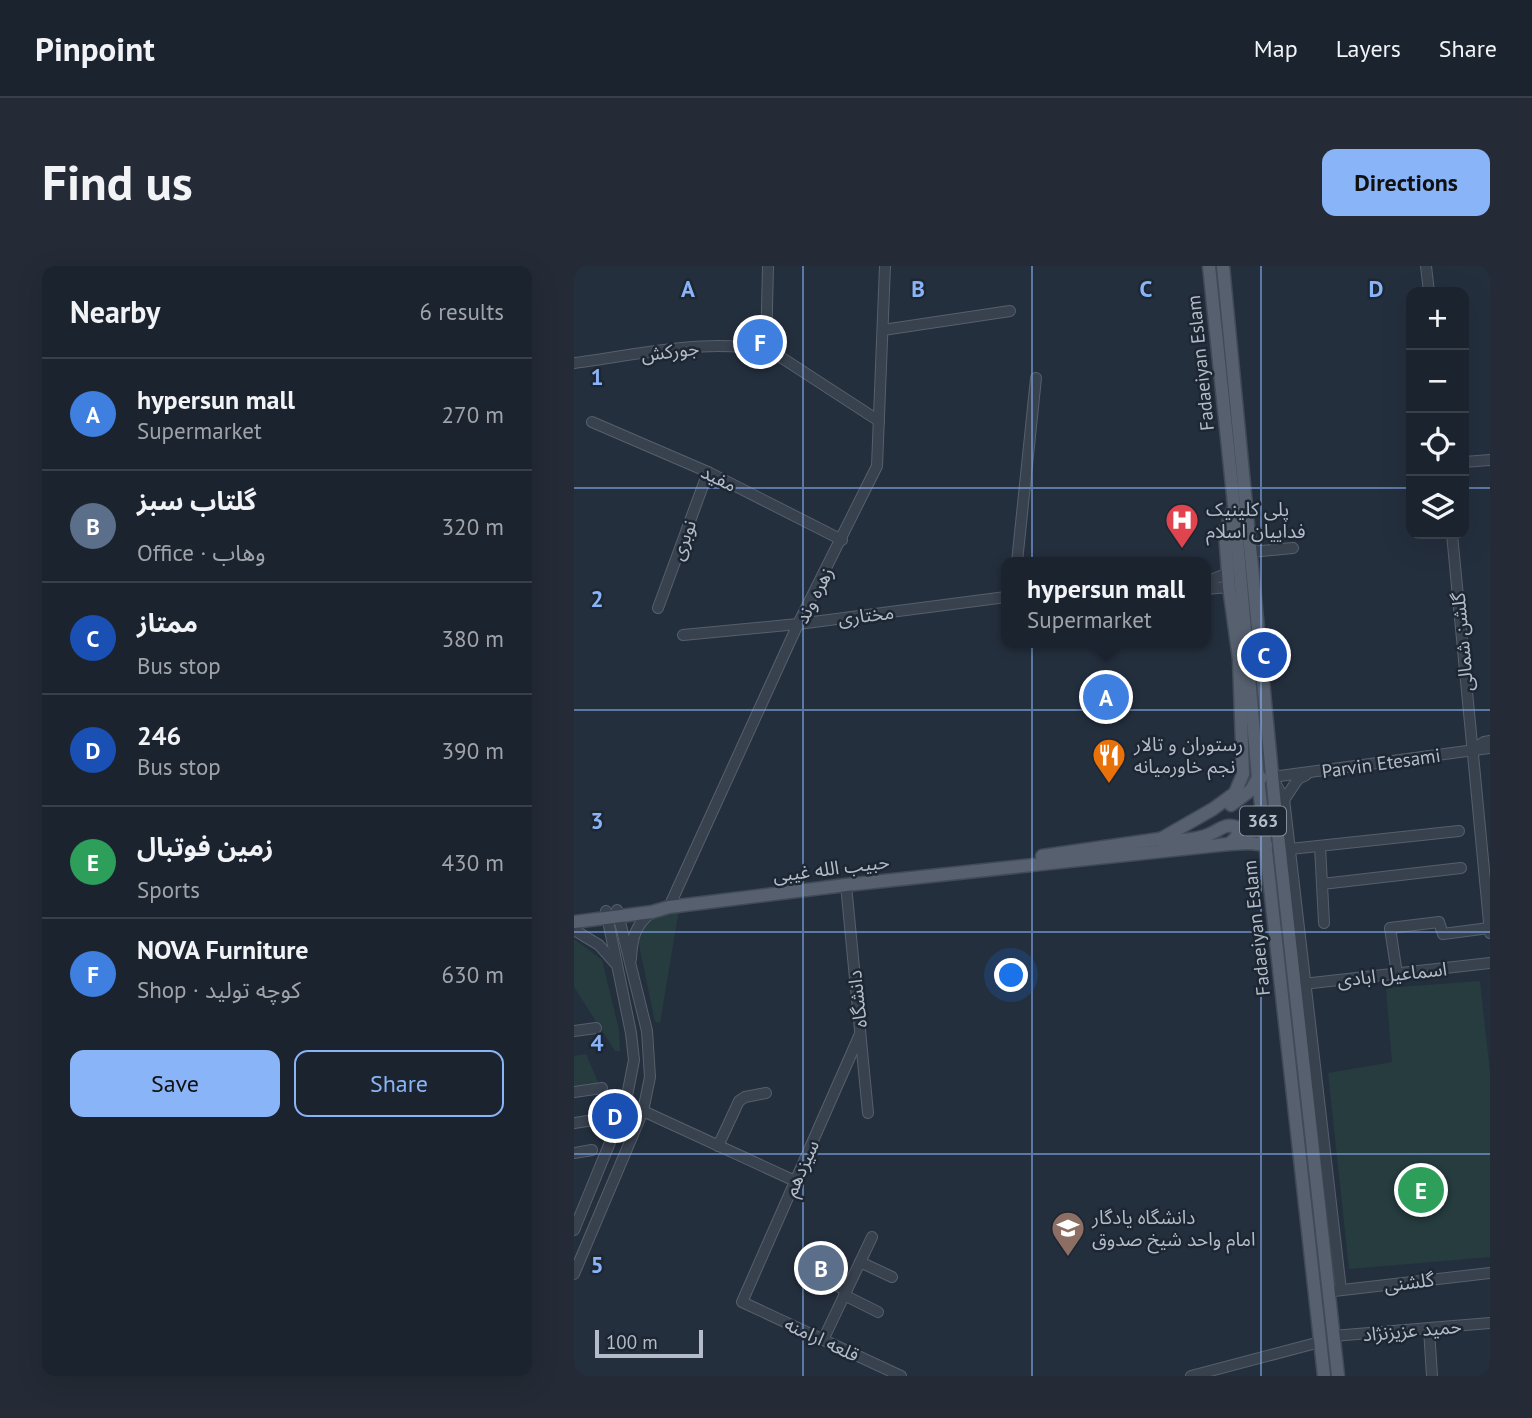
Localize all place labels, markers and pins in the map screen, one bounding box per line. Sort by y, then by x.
pin: F [737,316,783,368]
place label: پلی کلینیک فداییان اسلام [1206,497,1306,546]
hospital icon: پلی کلینیک فداییان اسلام [1163,501,1201,550]
pin: C [1241,629,1287,681]
pin: A [1083,671,1129,723]
place label: رستوران و تالار نجم خاورمیانه [1133,732,1243,781]
restaurant icon: رستوران و تالار نجم خاورمیانه [1090,736,1128,785]
pin: D [592,1090,638,1142]
pin: E [1398,1164,1444,1216]
place label: دانشگاه یادگار امام واحد شیخ صدوق [1091,1205,1256,1254]
school or university icon: دانشگاه یادگار امام واحد شیخ صدوق [1049,1209,1087,1258]
pin: B [798,1242,844,1294]

